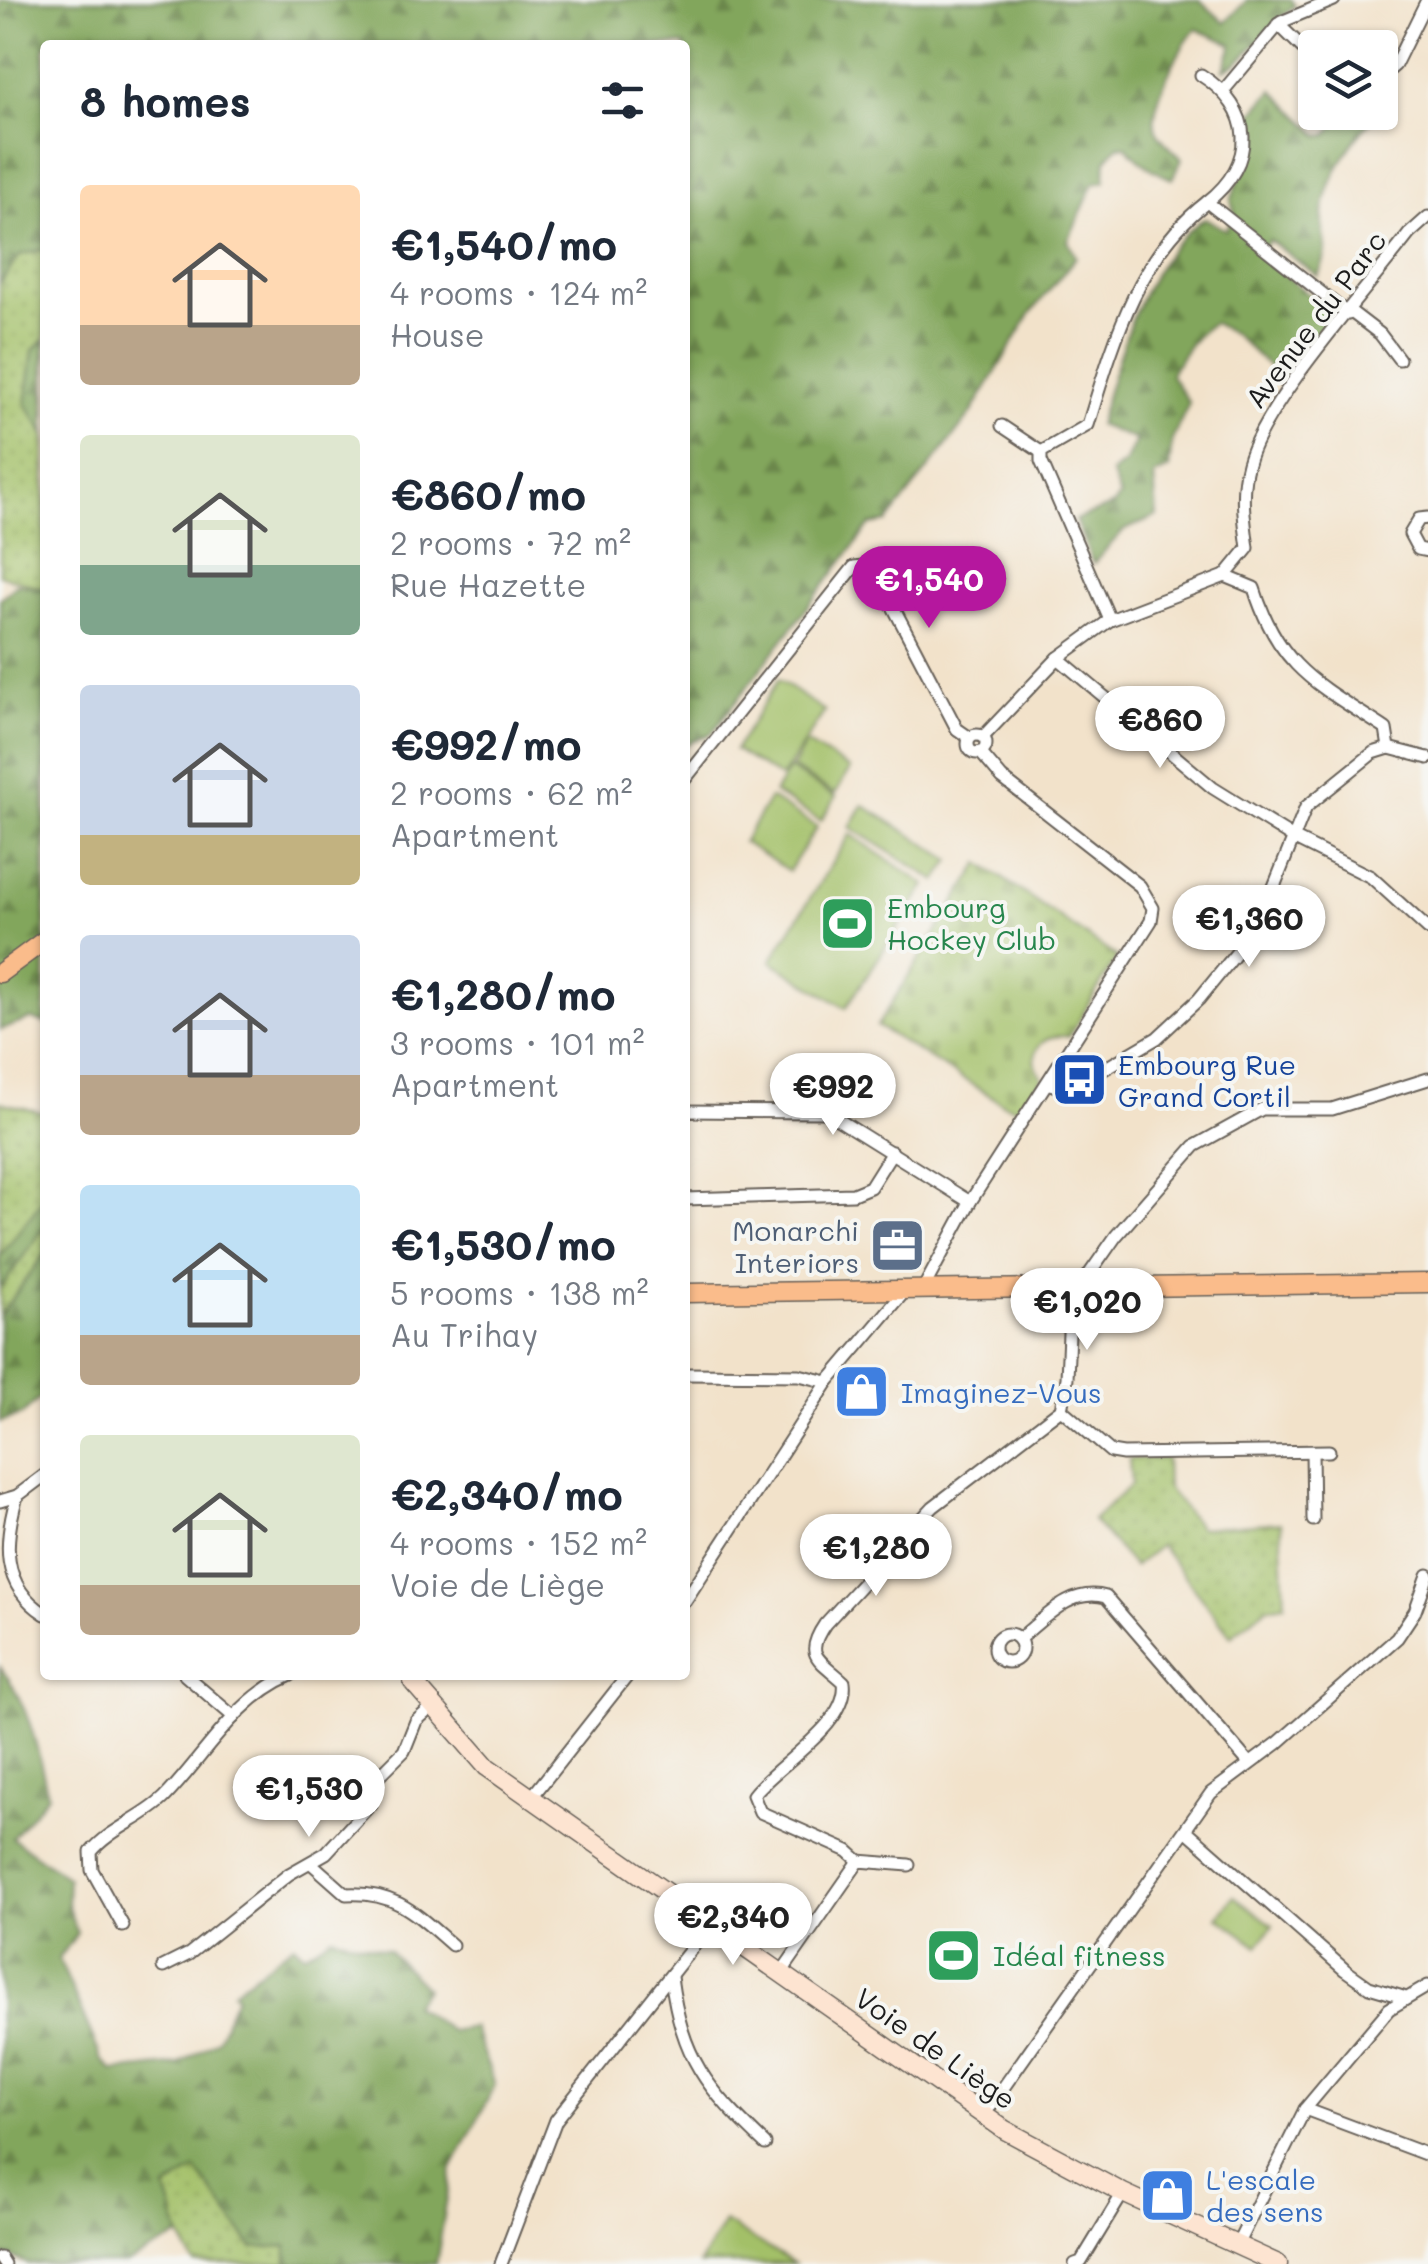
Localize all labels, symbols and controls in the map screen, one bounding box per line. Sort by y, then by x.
map controls [1298,30,1398,130]
button: layers [1298,30,1398,130]
text: 8 homes [80,73,251,128]
icon: filters [595,73,650,128]
text: €1,540/mo [390,216,617,271]
street label: Avenue du Parc [1237,223,1393,415]
icon: home [160,225,280,345]
text: 4 rooms · 124 m² [390,271,647,313]
text: House [390,313,485,355]
text: €860/mo [390,466,586,521]
icon: home [160,475,280,595]
text: 2 rooms · 72 m² [390,521,631,563]
pin: €1,540 [848,546,1010,631]
text: €1,540 [874,557,984,599]
text: Rue Hazette [390,563,586,605]
pin: €860 [1101,686,1219,771]
text: €860 [1117,697,1203,739]
text: €992/mo [390,716,581,771]
icon: home [160,725,280,845]
text: 2 rooms · 62 m² [390,771,633,813]
text: Apartment [390,813,559,855]
pin: €1,360 [1168,885,1330,970]
place label: Embourg Hockey Club [887,889,1056,957]
sports icon: Embourg Hockey Club [818,893,878,953]
text: €1,360 [1194,896,1304,938]
text: €1,280/mo [390,966,615,1021]
icon: home [160,975,280,1095]
text: 3 rooms · 101 m² [390,1021,645,1063]
place label: Embourg Rue Grand Cortil [1118,1046,1296,1114]
bus stop icon: Embourg Rue Grand Cortil [1049,1050,1109,1110]
pin: €992 [774,1053,892,1138]
text: Apartment [390,1063,559,1105]
text: €992 [792,1064,874,1106]
place label: Monarchi Interiors [732,1212,859,1280]
text: €1,530/mo [390,1216,616,1271]
office icon: Monarchi Interiors [868,1216,928,1276]
icon: home [160,1225,280,1345]
pin: €1,020 [1006,1268,1168,1353]
text: 5 rooms · 138 m² [390,1271,649,1313]
text: €1,020 [1033,1279,1142,1321]
text: Au Trihay [390,1313,538,1355]
shop icon: Imaginez-Vous [832,1362,892,1422]
place label: Imaginez-Vous [901,1374,1102,1410]
text: €2,340/mo [390,1466,623,1521]
icon: home [160,1475,280,1595]
pin: €1,280 [795,1514,957,1599]
text: 4 rooms · 152 m² [390,1521,647,1563]
text: €1,280 [822,1525,930,1567]
text: Voie de Liège [390,1563,605,1605]
pin: €1,530 [228,1755,390,1840]
text: €1,530 [255,1766,363,1808]
pin: €2,340 [652,1883,814,1968]
text: €2,340 [676,1894,790,1936]
sports icon: Idéal fitness [924,1925,984,1985]
place label: Idéal fitness [993,1937,1166,1973]
street label: Voie de Liège [849,1979,1023,2117]
place label: L'escale des sens [1206,2161,1324,2229]
shop icon: L'escale des sens [1137,2165,1197,2225]

